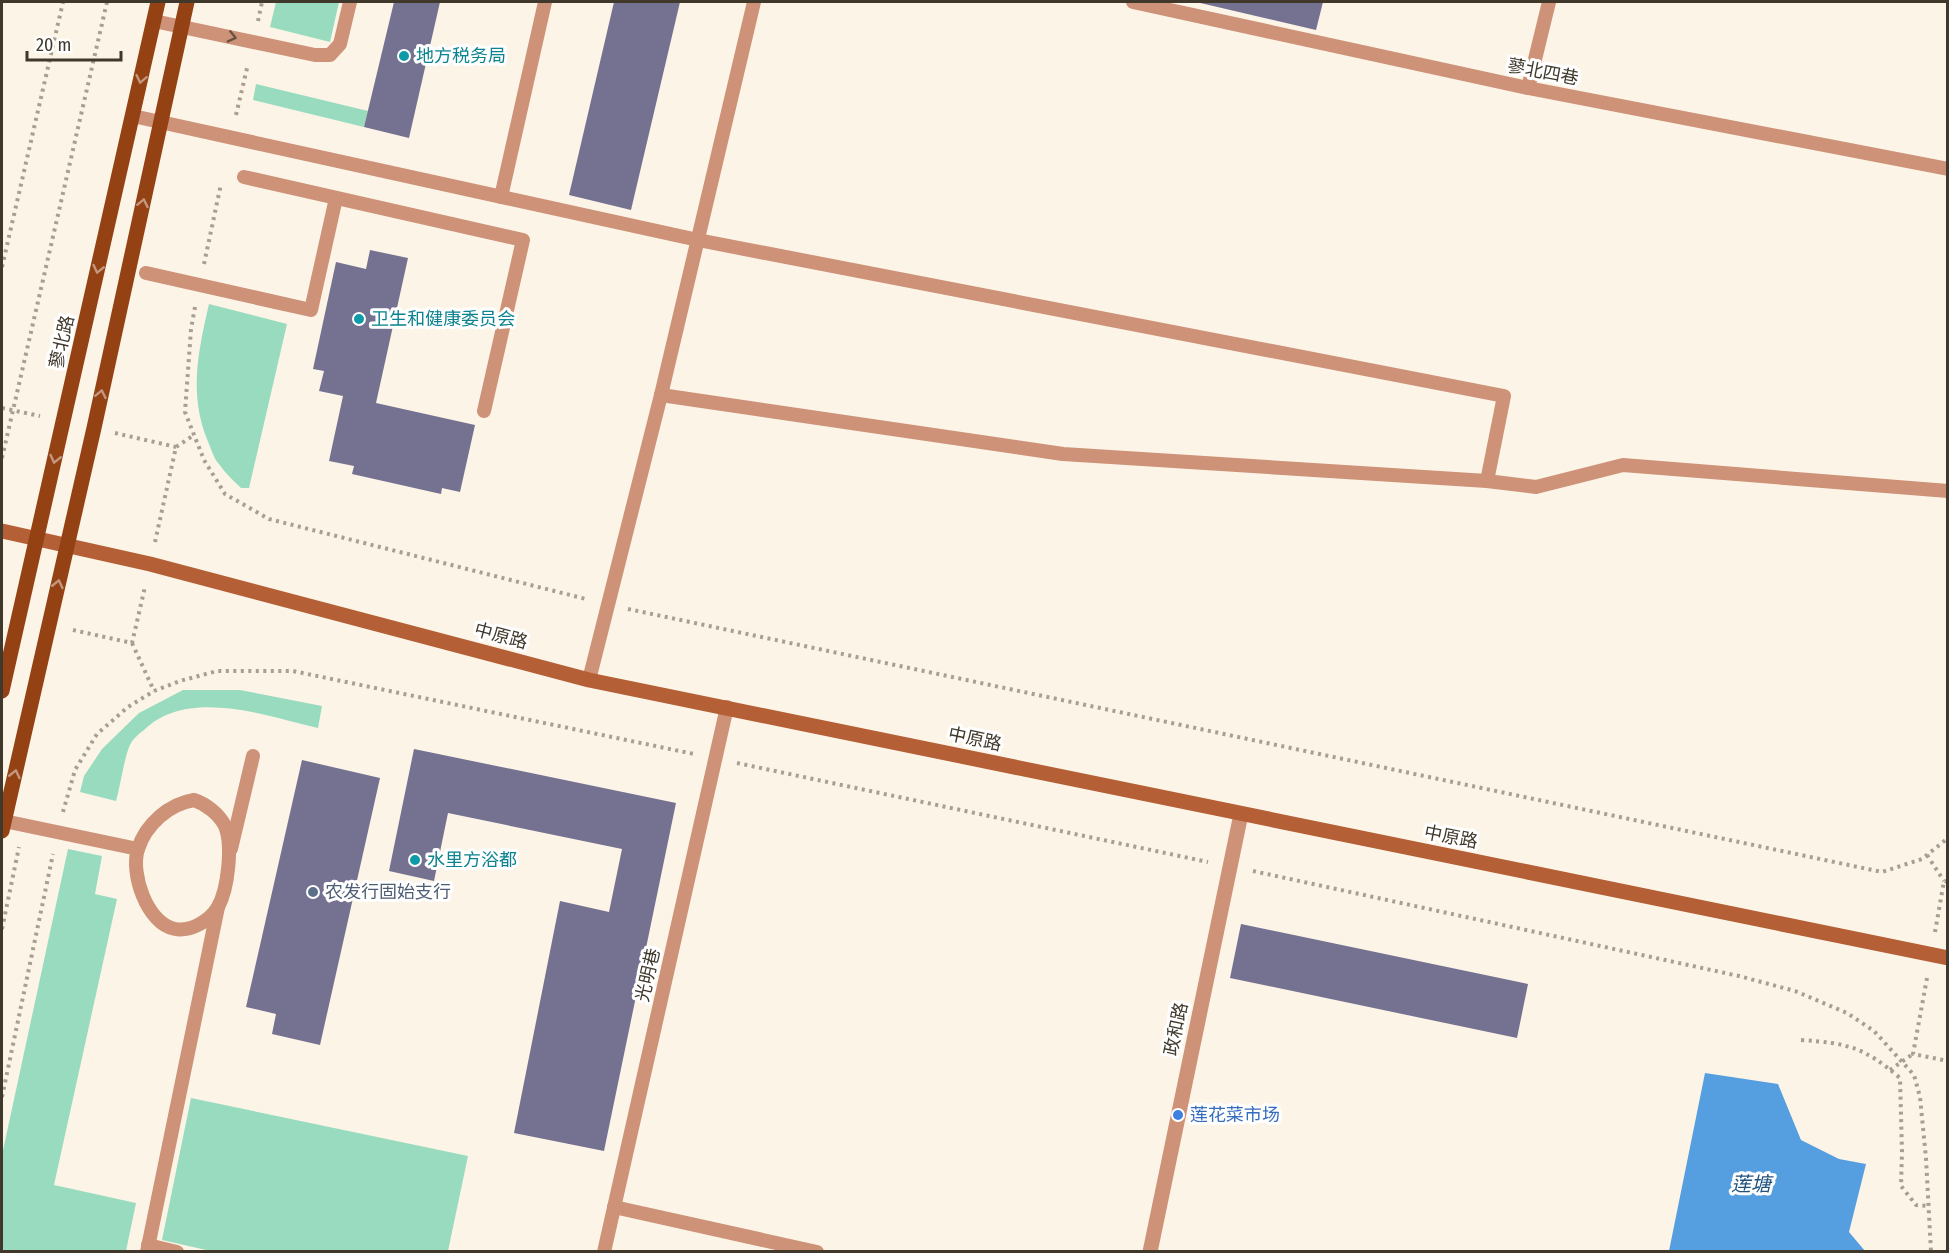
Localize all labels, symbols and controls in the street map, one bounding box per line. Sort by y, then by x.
scale bar [27,24,122,62]
one-way arrow [227,30,237,43]
text: 20 m [36,34,71,56]
place label: 地方税务局 [416,45,506,67]
marker: 地方税务局 [397,49,411,63]
street label: 蓼北四巷 [1506,54,1580,90]
one-way arrow [136,74,149,84]
one-way arrow [136,199,149,209]
one-way arrow [92,264,105,274]
place label: 卫生和健康委员会 [371,308,515,330]
marker: 卫生和健康委员会 [352,312,366,326]
street label: 蓼北路 [45,313,79,371]
one-way arrow [94,389,107,399]
one-way arrow [49,454,62,464]
one-way arrow [51,579,64,589]
street label: 中原路 [472,618,530,654]
street label: 中原路 [946,723,1004,755]
one-way arrow [7,769,20,779]
street label: 中原路 [1422,821,1480,853]
place label: 水里方浴都 [427,849,517,871]
marker: 水里方浴都 [408,853,422,867]
place label: 农发行固始支行 [325,881,451,903]
marker: 农发行固始支行 [306,885,320,899]
street label: 光明巷 [631,946,665,1004]
street label: 政和路 [1160,1000,1192,1058]
place label: 莲花菜市场 [1190,1104,1280,1126]
marker: 莲花菜市场 [1171,1108,1185,1122]
water label: 莲塘 [1731,1172,1774,1196]

